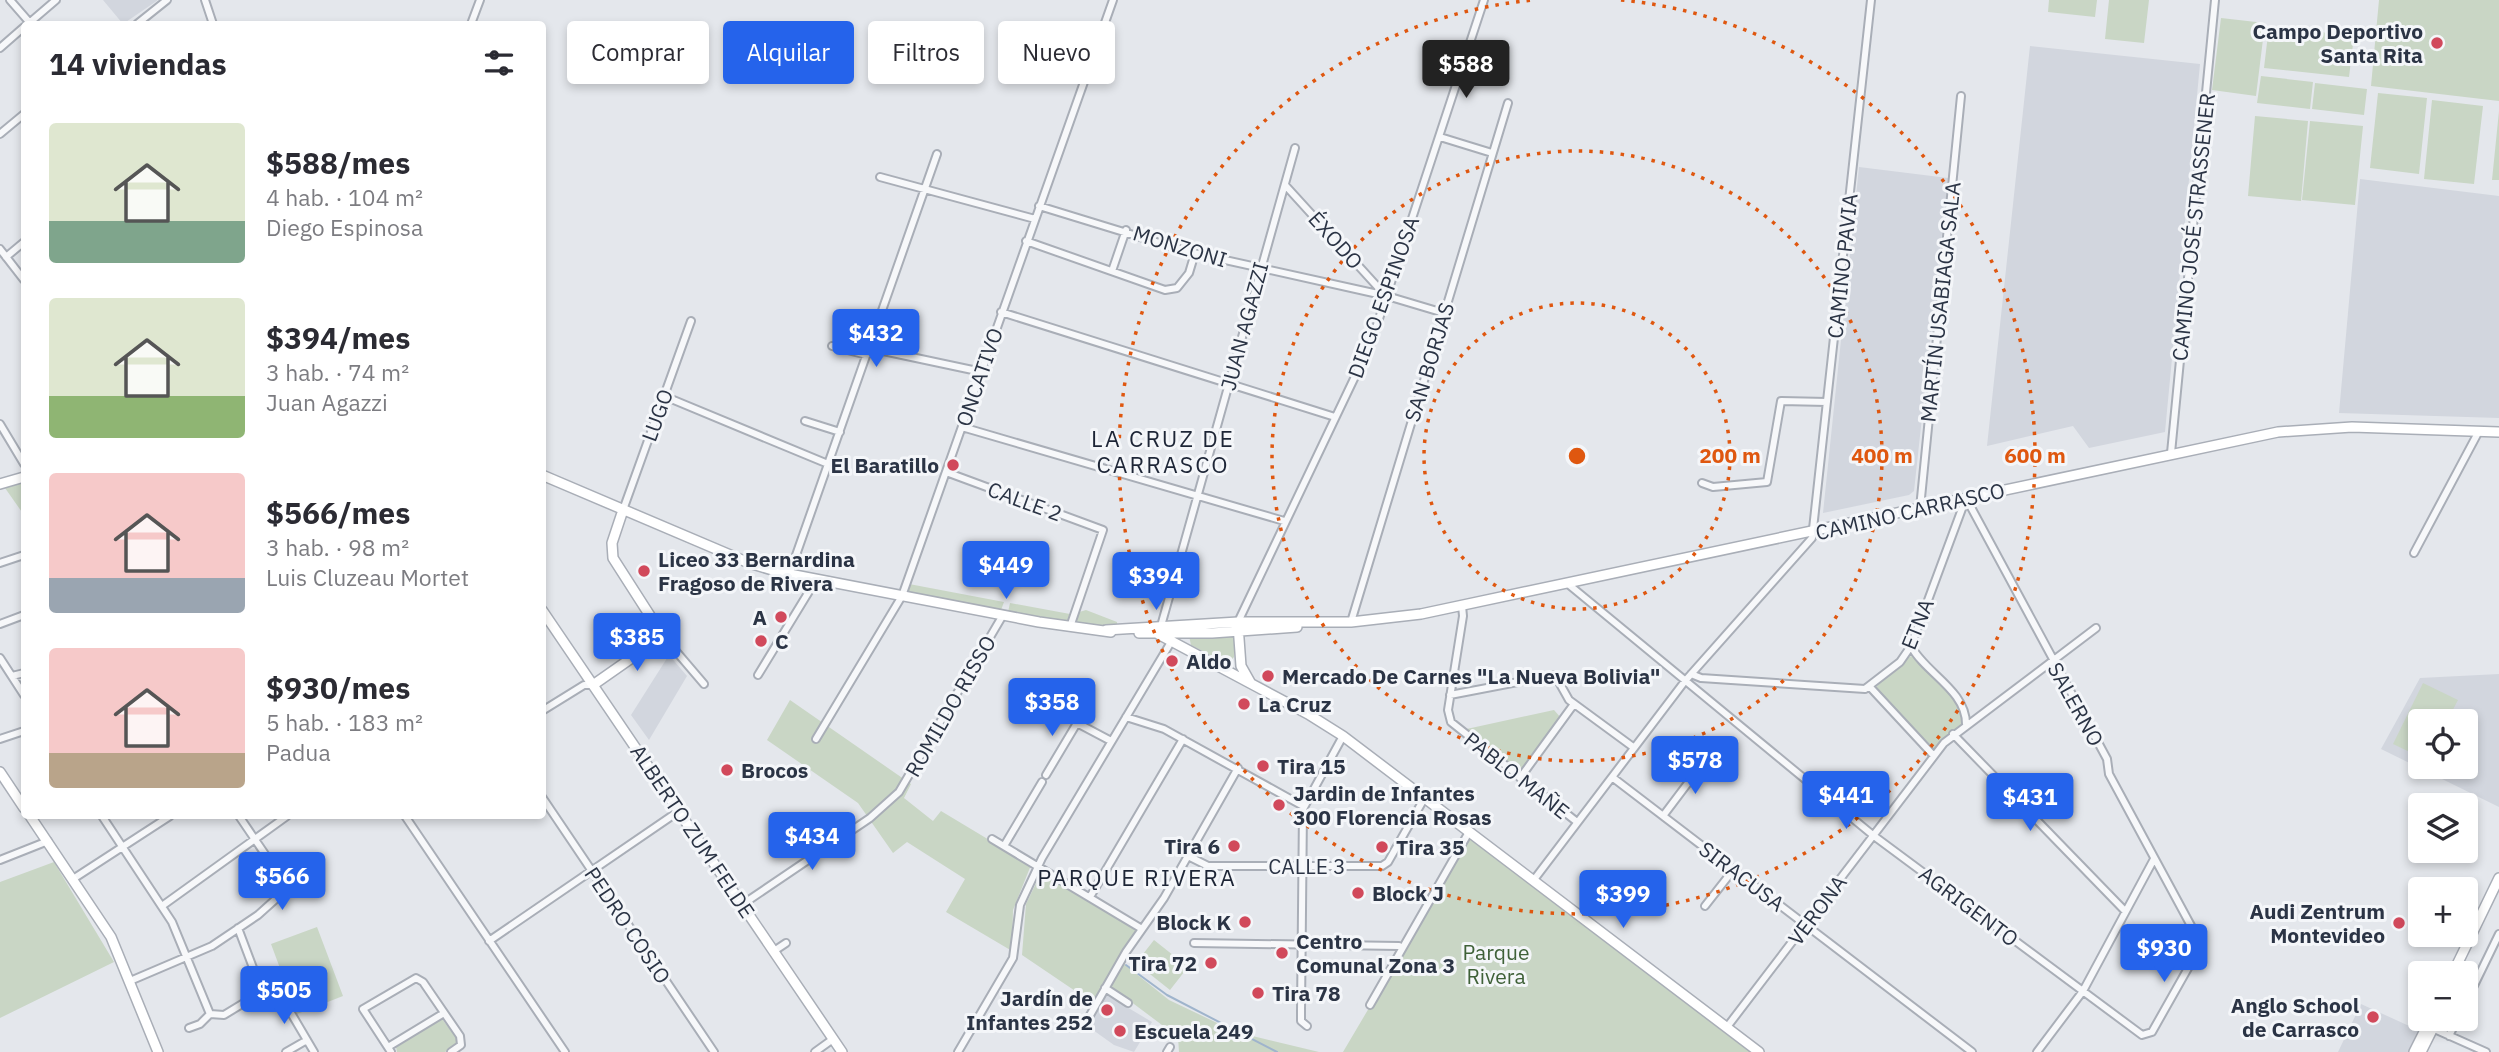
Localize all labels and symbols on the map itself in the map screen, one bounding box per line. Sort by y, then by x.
place label: Campo Deportivo Santa Rita [2252,17,2423,69]
marker: Campo Deportivo Santa Rita [2429,35,2445,51]
pin: $588 [1425,41,1507,100]
street label: CAMINO JOSÉ STRASSENER [2165,92,2221,362]
street label: MARTÍN USABIAGA SALA [1913,180,1967,424]
street label: CAMINO PAVIA [1820,192,1864,340]
street label: ÉXODO [1303,205,1369,275]
street label: DIEGO ESPINOSA [1341,212,1425,382]
street label: MONZONI [1130,218,1230,274]
street label: JUAN AGAZZI [1213,259,1275,393]
street label: SAN BORJAS [1398,299,1460,425]
pin: $432 [835,310,917,369]
street label: ONCATIVO [949,324,1009,430]
street label: LUGO [635,385,679,445]
district label: LA CRUZ DE CARRASCO [1091,423,1235,479]
text: 200 m [1699,441,1761,469]
text: 400 m [1851,441,1913,469]
text: 600 m [2004,441,2066,469]
centre of rings [1565,444,1589,468]
place label: El Baratillo [831,451,939,479]
marker: El Baratillo [945,457,961,473]
street label: CALLE 2 [984,475,1066,527]
street label: CAMINO CARRASCO [1813,476,2007,546]
pin: $449 [965,542,1047,601]
place label: Liceo 33 Bernardina Fragoso de Rivera [658,545,855,597]
pin: $394 [1115,552,1197,612]
marker: Liceo 33 Bernardina Fragoso de Rivera [636,563,652,579]
street label: ETNA [1894,594,1940,654]
place label: A [753,603,767,631]
marker: A [773,609,789,625]
pin: $385 [596,614,678,673]
place label: C [775,627,789,655]
street label: ROMILDO RISSO [898,630,1002,782]
marker: C [753,633,769,649]
place label: Aldo [1186,647,1232,675]
marker: Aldo [1164,653,1180,669]
street label: SALERNO [2042,657,2110,751]
place label: Mercado De Carnes "La Nueva Bolivia" [1282,662,1660,690]
marker: Mercado De Carnes "La Nueva Bolivia" [1260,668,1276,684]
pin: $358 [1011,678,1093,738]
place label: La Cruz [1258,690,1332,718]
marker: La Cruz [1236,696,1252,712]
street label: PABLO MAÑE [1459,725,1575,825]
pin: $578 [1654,736,1736,796]
street label: ALBERTO ZUM FELDE [624,739,762,923]
place label: Tira 15 [1277,752,1346,780]
place label: Brocos [741,756,808,784]
marker: Tira 15 [1255,758,1271,774]
marker: Brocos [719,762,735,778]
pin: $441 [1805,772,1887,831]
pin: $431 [1989,774,2071,833]
place label: Jardin de Infantes 300 Florencia Rosas [1293,779,1492,831]
marker: Jardin de Infantes 300 Florencia Rosas [1271,797,1287,813]
pin: $434 [771,812,853,872]
place label: Tira 6 [1164,832,1220,860]
place label: Tira 35 [1396,833,1465,861]
street label: SIRACUSA [1694,835,1790,917]
marker: Tira 6 [1226,838,1242,854]
marker: Tira 35 [1374,839,1390,855]
pin: $566 [241,852,323,912]
street label: CALLE 3 [1268,852,1346,880]
street label: AGRIGENTO [1914,859,2024,953]
street label: PEDRO COSIO [579,861,677,989]
district label: PARQUE RIVERA [1037,862,1237,892]
street label: VERONA [1781,869,1853,951]
pin: $399 [1582,870,1664,930]
place label: Block J [1372,879,1444,907]
marker: Block J [1350,885,1366,901]
place label: Audi Zentrum Montevideo [2250,897,2385,949]
place label: Block K [1156,908,1231,936]
marker: Block K [1237,914,1253,930]
marker: Audi Zentrum Montevideo [2391,915,2407,931]
pin: $930 [2123,925,2205,984]
place label: Centro Comunal Zona 3 [1296,927,1455,979]
park label: Parque Rivera [1463,938,1529,990]
marker: Centro Comunal Zona 3 [1274,945,1290,961]
place label: Tira 72 [1128,949,1197,977]
marker: Tira 72 [1203,955,1219,971]
pin: $505 [243,967,325,1026]
place label: Tira 78 [1272,979,1341,1007]
place label: Jardín de Infantes 252 [966,984,1093,1036]
marker: Tira 78 [1250,985,1266,1001]
place label: Anglo School de Carrasco [2231,991,2359,1043]
marker: Jardín de Infantes 252 [1099,1002,1115,1018]
marker: Anglo School de Carrasco [2365,1009,2381,1025]
place label: Escuela 249 [1134,1017,1254,1045]
marker: Escuela 249 [1112,1023,1128,1039]

